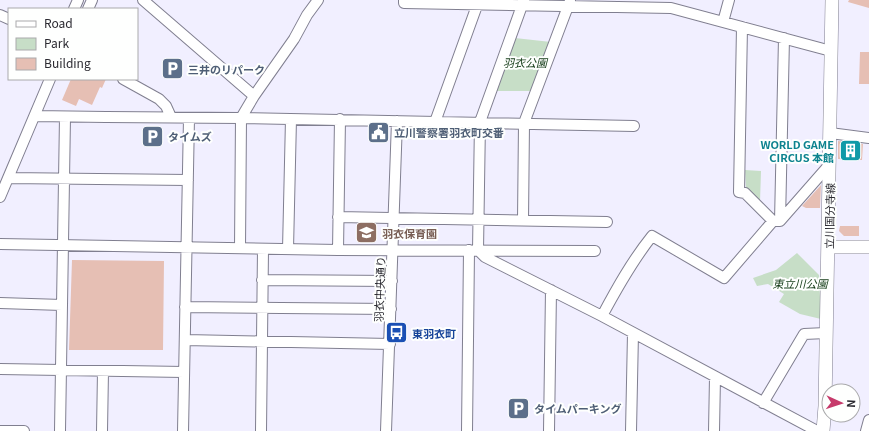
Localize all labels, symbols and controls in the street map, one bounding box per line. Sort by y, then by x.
legend [8,8,138,80]
text: Road [44,14,73,31]
text: Park [44,34,69,51]
text: Building [44,54,91,71]
park label: 羽衣公園 [503,54,549,70]
parking icon: 三井のリパーク [159,56,185,82]
place label: 三井のリパーク [188,61,265,77]
public building icon: 立川警察署羽衣町交番 [366,119,392,145]
parking icon: タイムズ [139,123,165,149]
place label: 立川警察署羽衣町交番 [394,124,504,140]
place label: タイムズ [168,128,212,144]
place label: WORLD GAME CIRCUS 本館 [760,136,834,165]
building icon: WORLD GAME CIRCUS 本館 [837,137,863,163]
street label: 立川国分寺線 [820,183,838,249]
school or university icon: 羽衣保育園 [354,220,380,246]
place label: 羽衣保育園 [382,225,437,241]
street label: 羽衣中央通り [370,256,388,322]
park label: 東立川公園 [773,275,829,291]
bus stop icon: 東羽衣町 [384,320,410,346]
place label: 東羽衣町 [412,325,456,341]
north arrow [821,383,861,423]
parking icon: タイムパーキング [505,395,531,421]
text: N [844,399,860,408]
place label: タイムパーキング [534,400,621,416]

